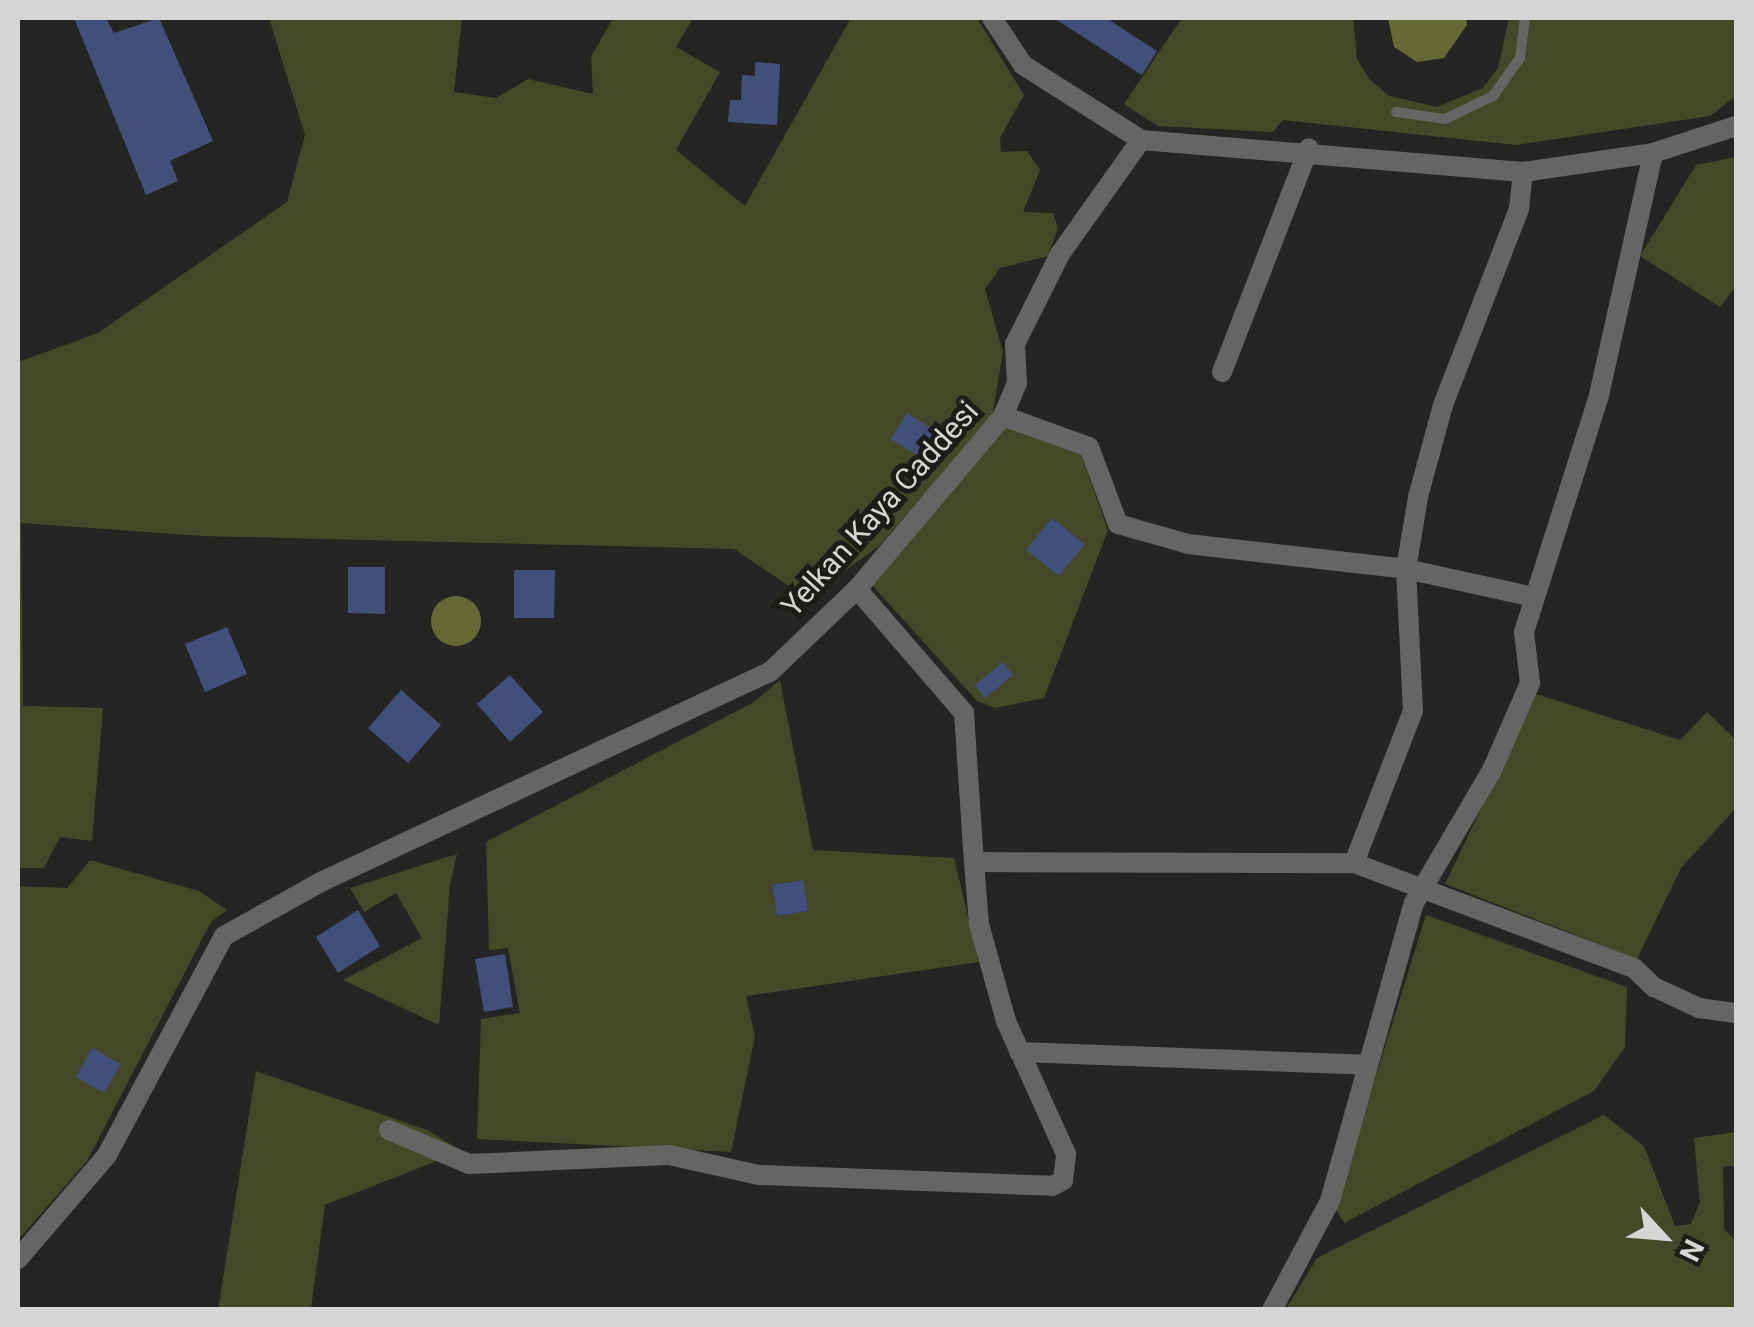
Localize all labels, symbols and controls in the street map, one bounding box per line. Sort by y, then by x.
street label: Yelkan Kaya Caddesi [774,394,986,624]
north arrow [1614,1187,1714,1287]
text: N [1672,1234,1711,1266]

